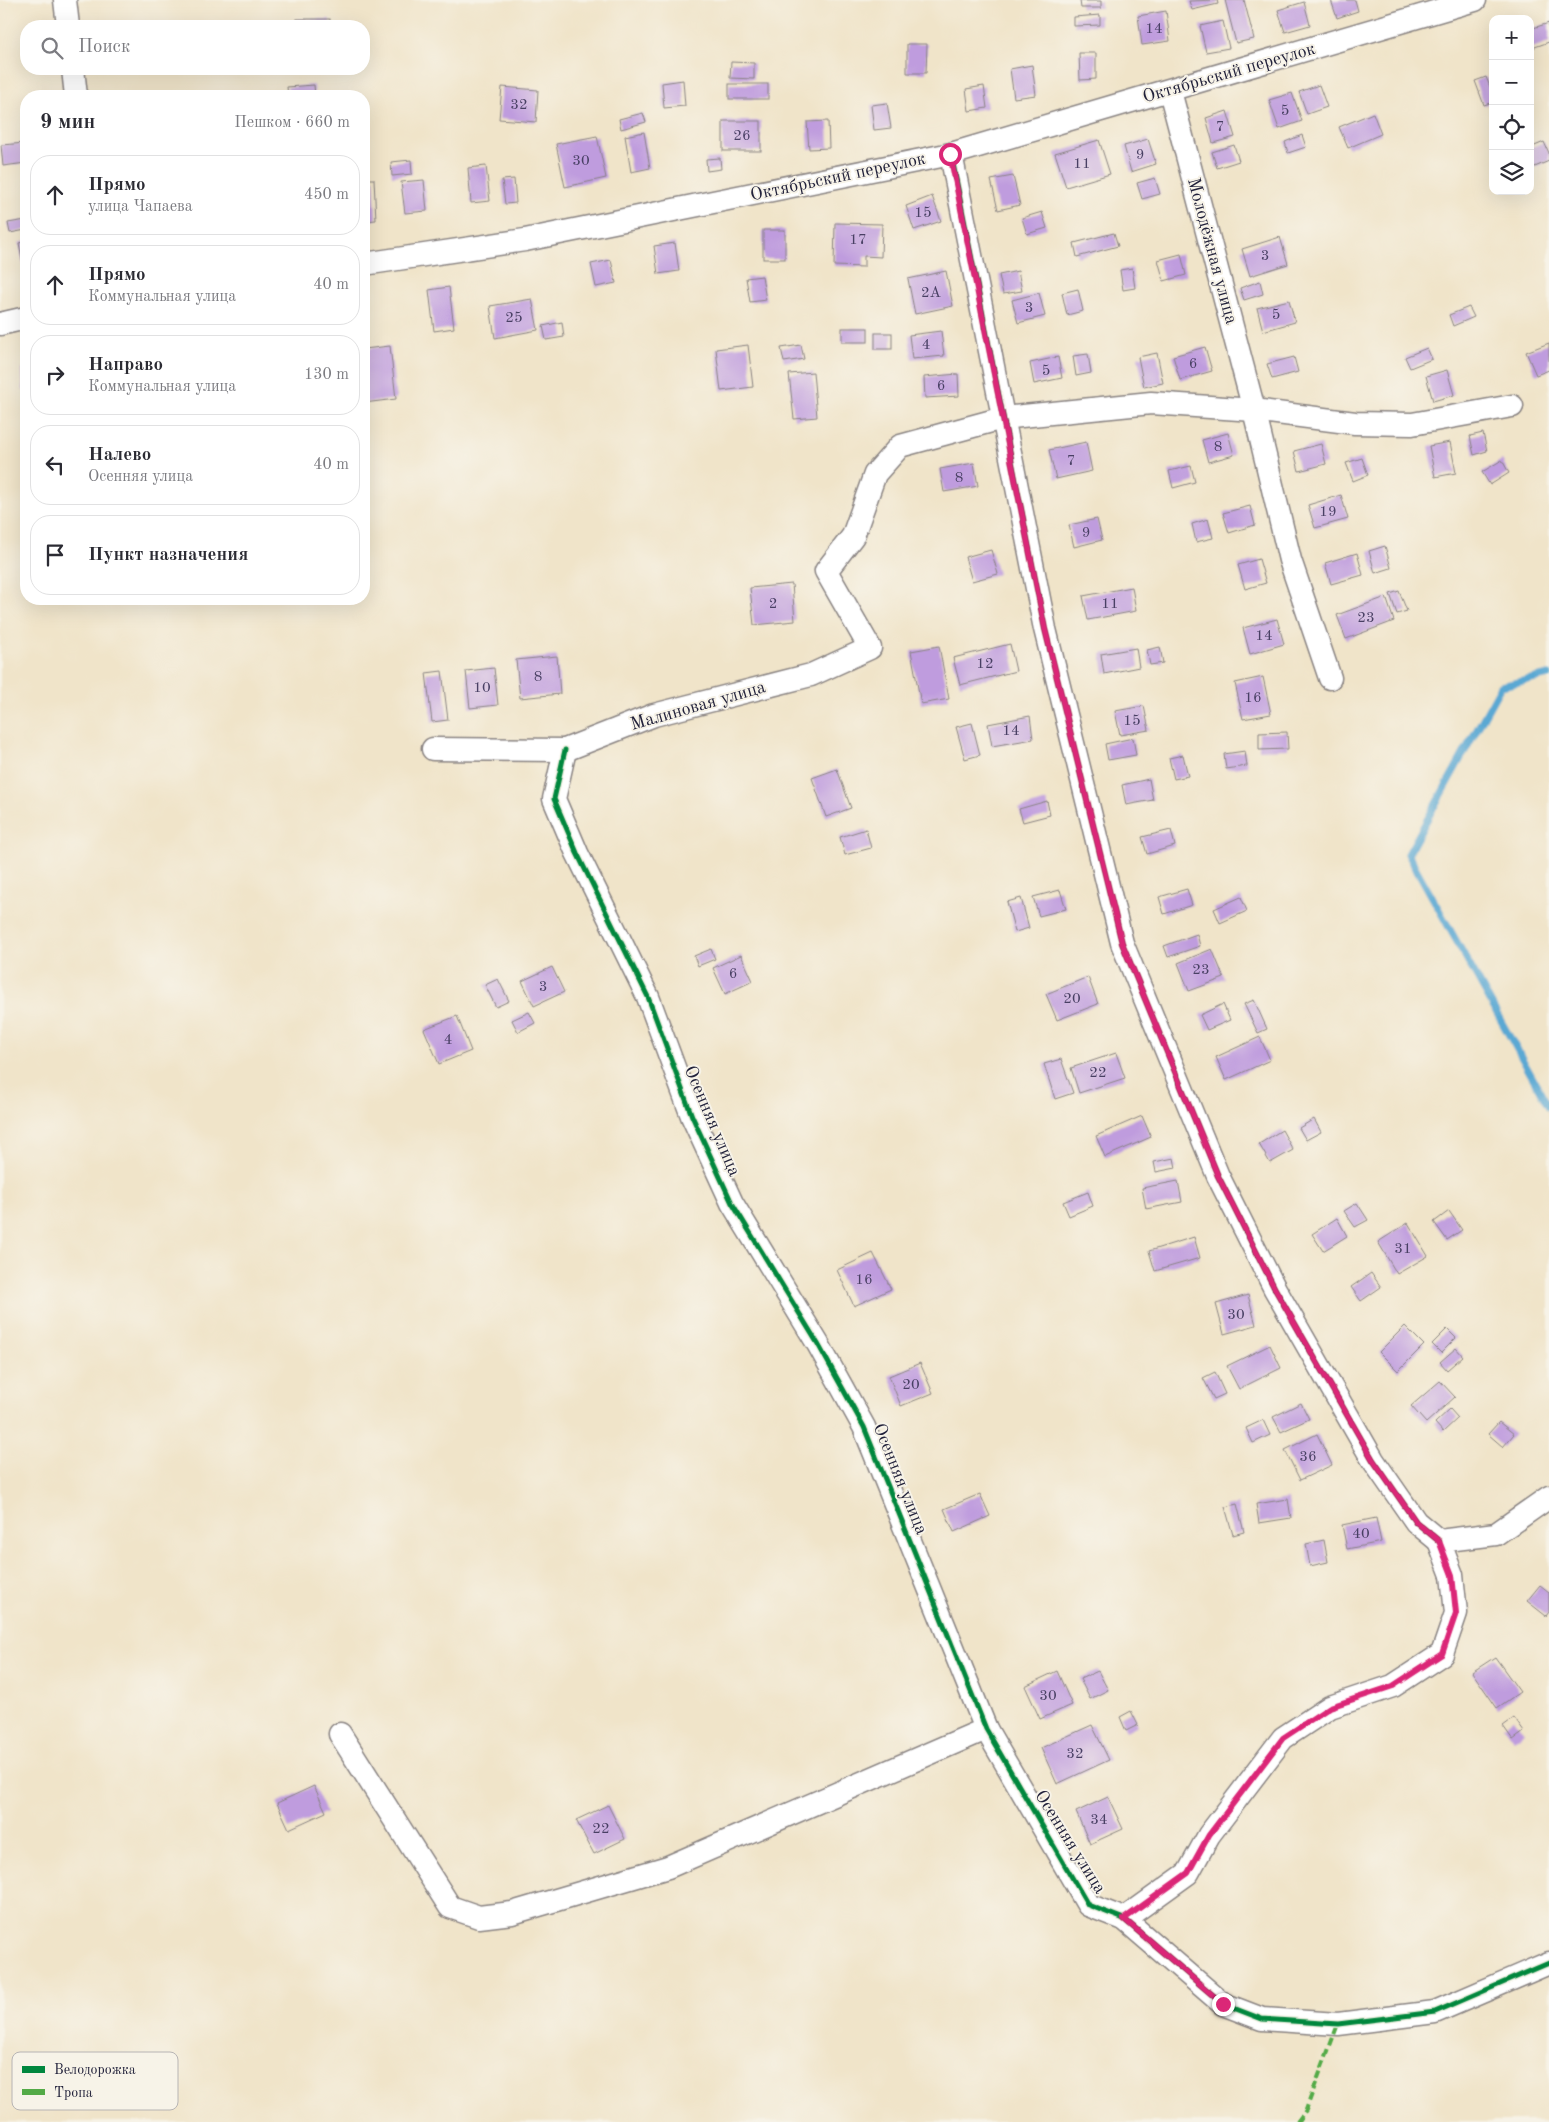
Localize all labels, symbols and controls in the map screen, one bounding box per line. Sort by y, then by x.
map controls [1489,15,1534,195]
button: + [1489,15,1534,60]
search box [20,20,370,75]
house number: 14 [1145,22,1163,37]
icon: search [38,34,66,62]
text: Поиск [78,38,130,57]
street label: Октябрьский переулок [1141,40,1317,106]
button: − [1489,60,1534,105]
house number: 32 [510,98,528,113]
house number: 5 [1281,104,1289,119]
button: locate [1489,105,1534,150]
text: 9 мин [40,112,95,133]
text: Пешком · 660 m [234,115,350,131]
house number: 7 [1216,120,1224,135]
house number: 26 [733,129,751,144]
route start [939,143,962,166]
house number: 9 [1136,148,1144,163]
street label: Октябрьский переулок [749,150,927,204]
button: layers [1489,150,1534,195]
house number: 30 [572,154,590,169]
house number: 11 [1073,157,1091,172]
text: Прямо [88,176,146,195]
street label: Молодёжная улица [1184,176,1240,326]
icon: ahead [41,181,69,209]
text: 450 m [304,187,349,203]
text: улица Чапаева [88,199,193,215]
house number: 15 [914,206,932,221]
house number: 17 [849,233,867,248]
house number: 3 [1261,249,1269,264]
text: Прямо [88,266,146,285]
icon: ahead [41,271,69,299]
text: 40 m [313,277,349,293]
house number: 2А [921,286,942,301]
text: Коммунальная улица [88,289,236,305]
house number: 3 [1025,301,1033,316]
house number: 5 [1272,308,1280,323]
house number: 25 [505,311,523,326]
house number: 4 [922,338,930,353]
text: Направо [88,356,163,375]
house number: 6 [1189,357,1197,372]
icon: right [41,361,69,389]
house number: 5 [1042,364,1050,379]
text: 130 m [304,367,349,383]
text: Коммунальная улица [88,379,236,395]
house number: 6 [937,379,945,394]
house number: 8 [1214,440,1222,455]
text: Налево [88,446,151,465]
icon: left [41,451,69,479]
house number: 7 [1067,454,1075,469]
text: 40 m [313,457,349,473]
text: Осенняя улица [88,469,193,485]
house number: 8 [955,471,963,486]
house number: 19 [1319,505,1337,520]
house number: 9 [1082,526,1090,541]
icon: arrive [41,541,69,569]
text: Пункт назначения [88,546,248,565]
house number: 2 [769,597,777,612]
house number: 11 [1101,597,1119,612]
house number: 23 [1357,611,1375,626]
house number: 14 [1255,629,1273,644]
house number: 12 [976,657,994,672]
house number: 8 [534,670,542,685]
street label: Малиновая улица [628,678,768,734]
house number: 10 [473,681,491,696]
house number: 16 [1244,691,1262,706]
house number: 15 [1123,714,1141,729]
house number: 14 [1002,724,1020,739]
house number: 23 [1192,963,1210,978]
house number: 6 [729,967,737,982]
house number: 3 [539,980,547,995]
house number: 20 [1063,992,1081,1007]
house number: 4 [444,1033,452,1048]
street label: Осенняя улица [681,1063,743,1179]
house number: 22 [1089,1066,1107,1081]
house number: 31 [1394,1242,1412,1257]
house number: 16 [855,1273,873,1288]
house number: 30 [1227,1308,1245,1323]
house number: 20 [902,1378,920,1393]
street label: Осенняя улица [870,1421,931,1537]
house number: 36 [1299,1450,1317,1465]
house number: 40 [1352,1527,1370,1542]
house number: 30 [1039,1689,1057,1704]
house number: 32 [1066,1747,1084,1762]
street label: Осенняя улица [1031,1787,1109,1897]
house number: 34 [1090,1813,1108,1828]
house number: 22 [592,1822,610,1837]
route end [1212,1993,1235,2016]
legend [12,2052,178,2110]
text: Велодорожка [54,2063,136,2077]
text: Тропа [54,2086,93,2100]

